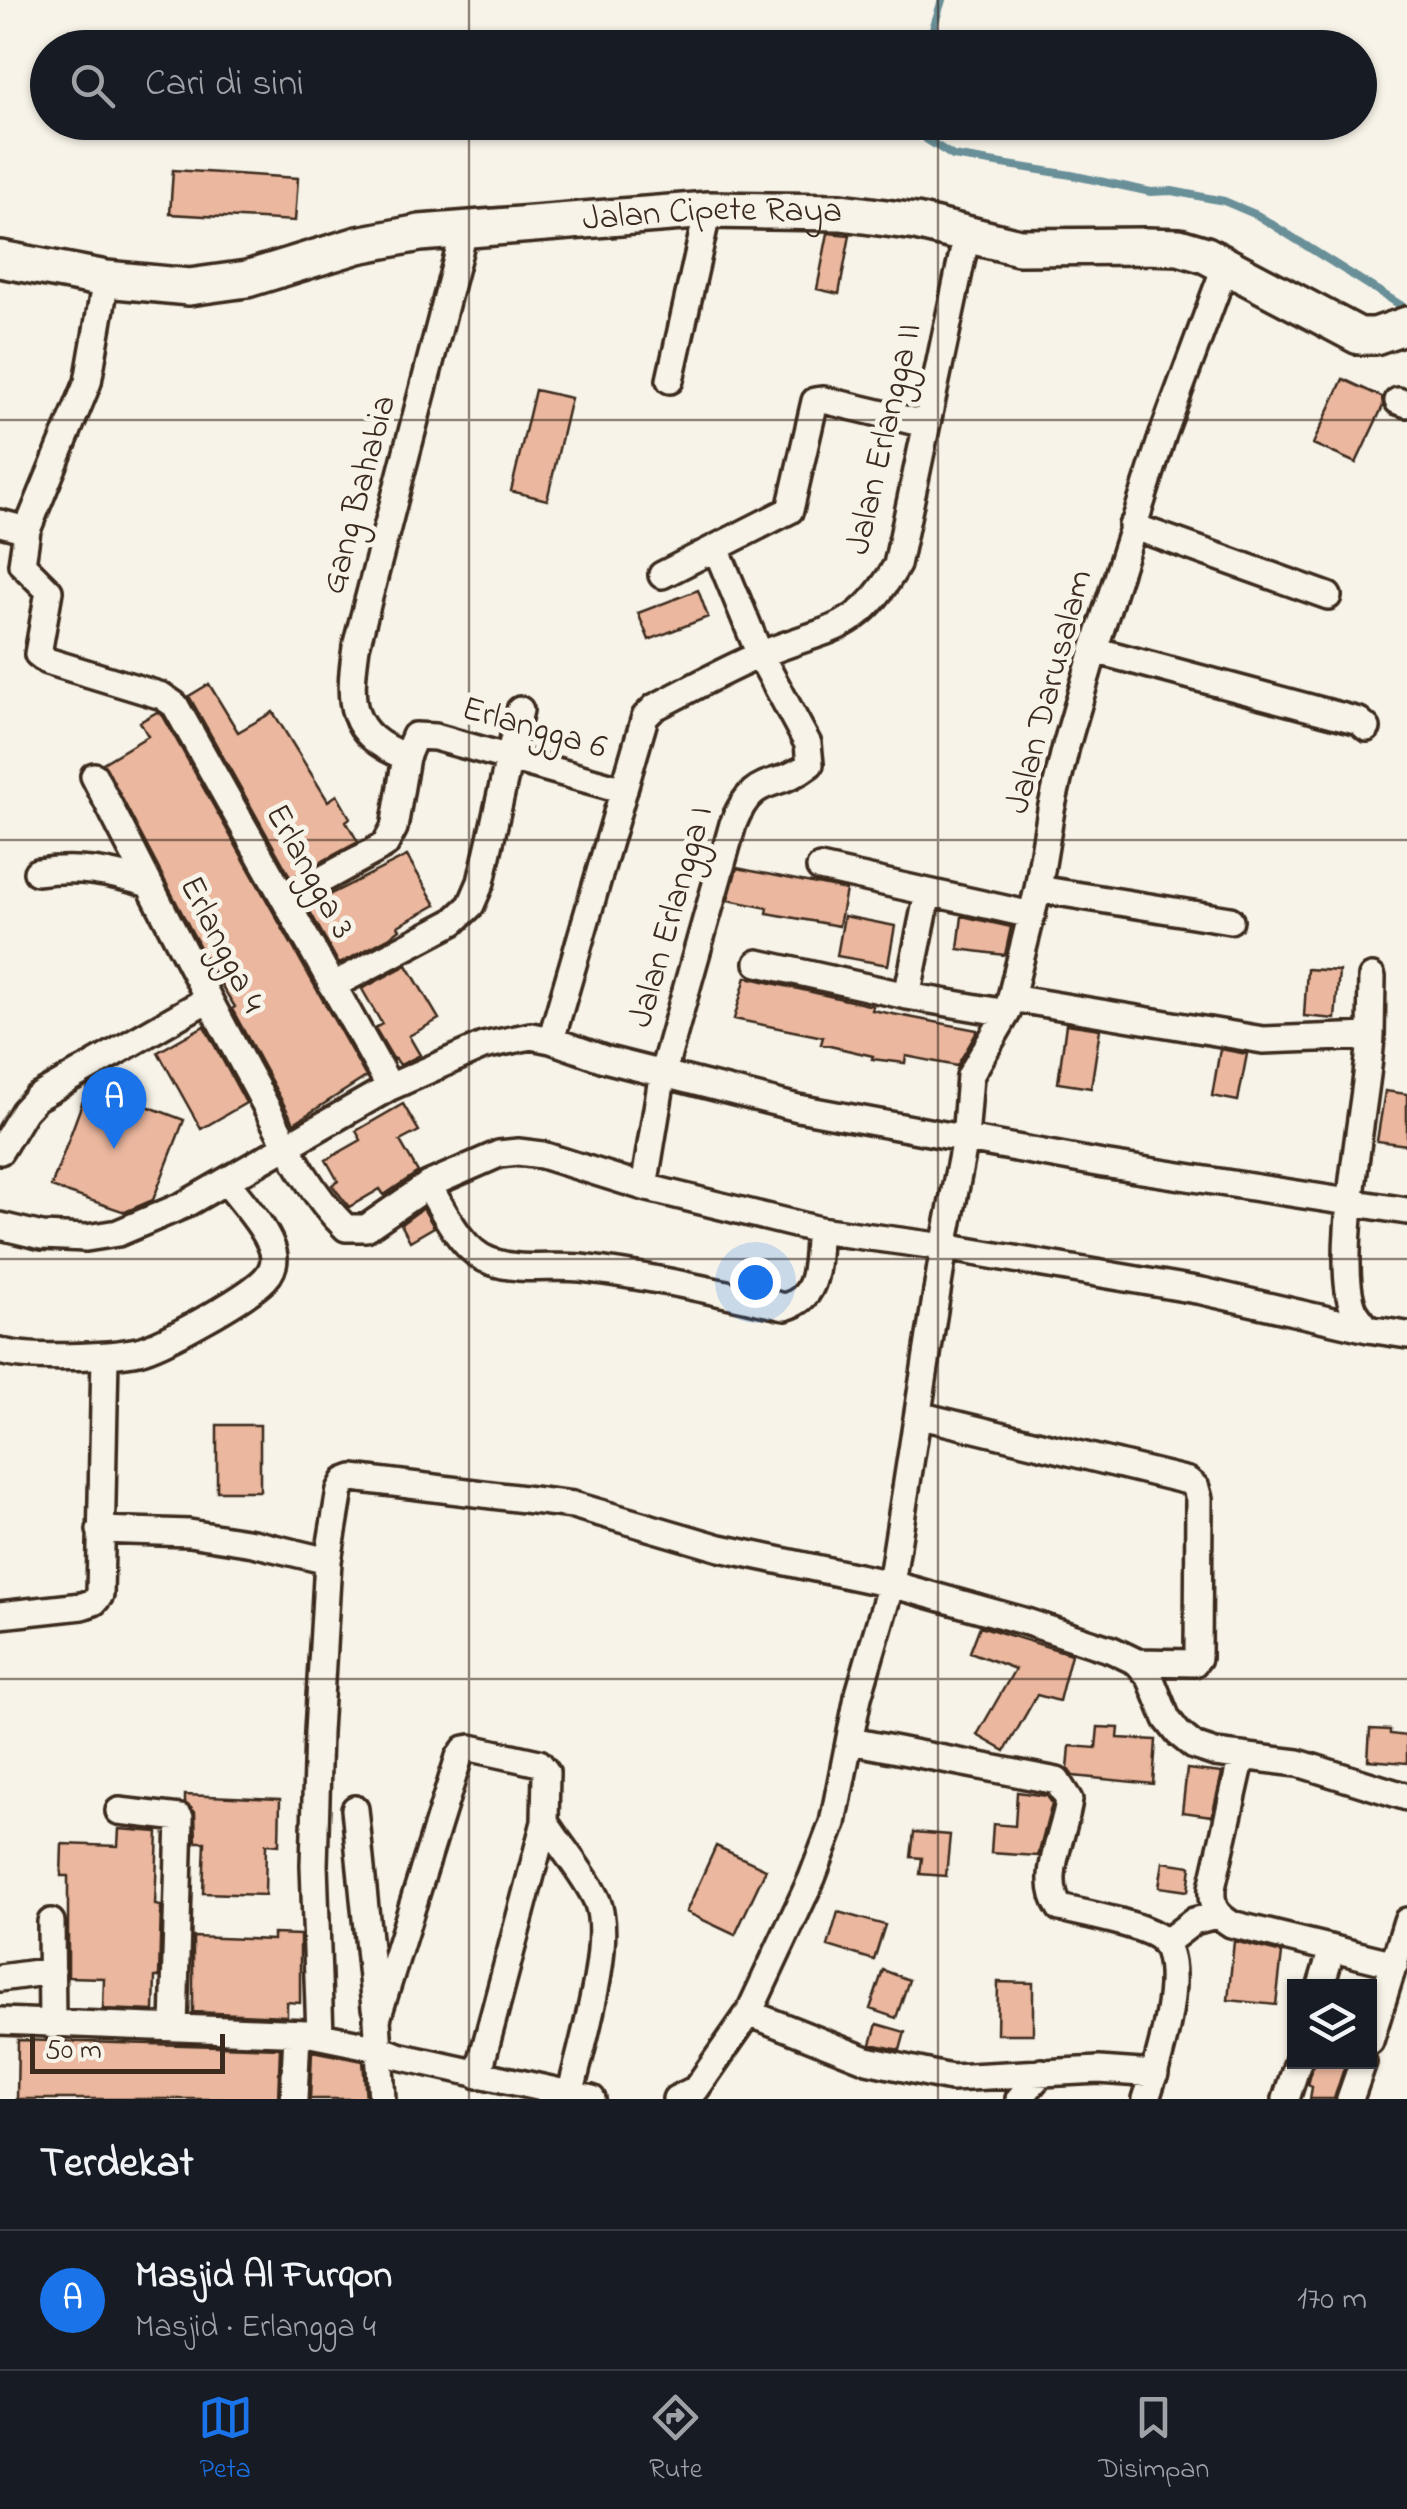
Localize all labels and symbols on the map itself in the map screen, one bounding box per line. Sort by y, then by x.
street label: Jalan Cipete Raya [580,184,842,245]
street label: Jalan Erlangga II [834,318,936,560]
street label: Gang Bahabia [309,390,411,600]
street label: Jalan Darusalam [993,564,1107,820]
street label: Erlangga 6 [456,684,612,774]
street label: Erlangga 3 [251,795,367,949]
street label: Jalan Erlangga I [616,800,728,1034]
street label: Erlangga 4 [165,868,277,1022]
pin: A [82,1066,146,1149]
your location [730,1257,781,1308]
scale bar [30,2029,225,2074]

